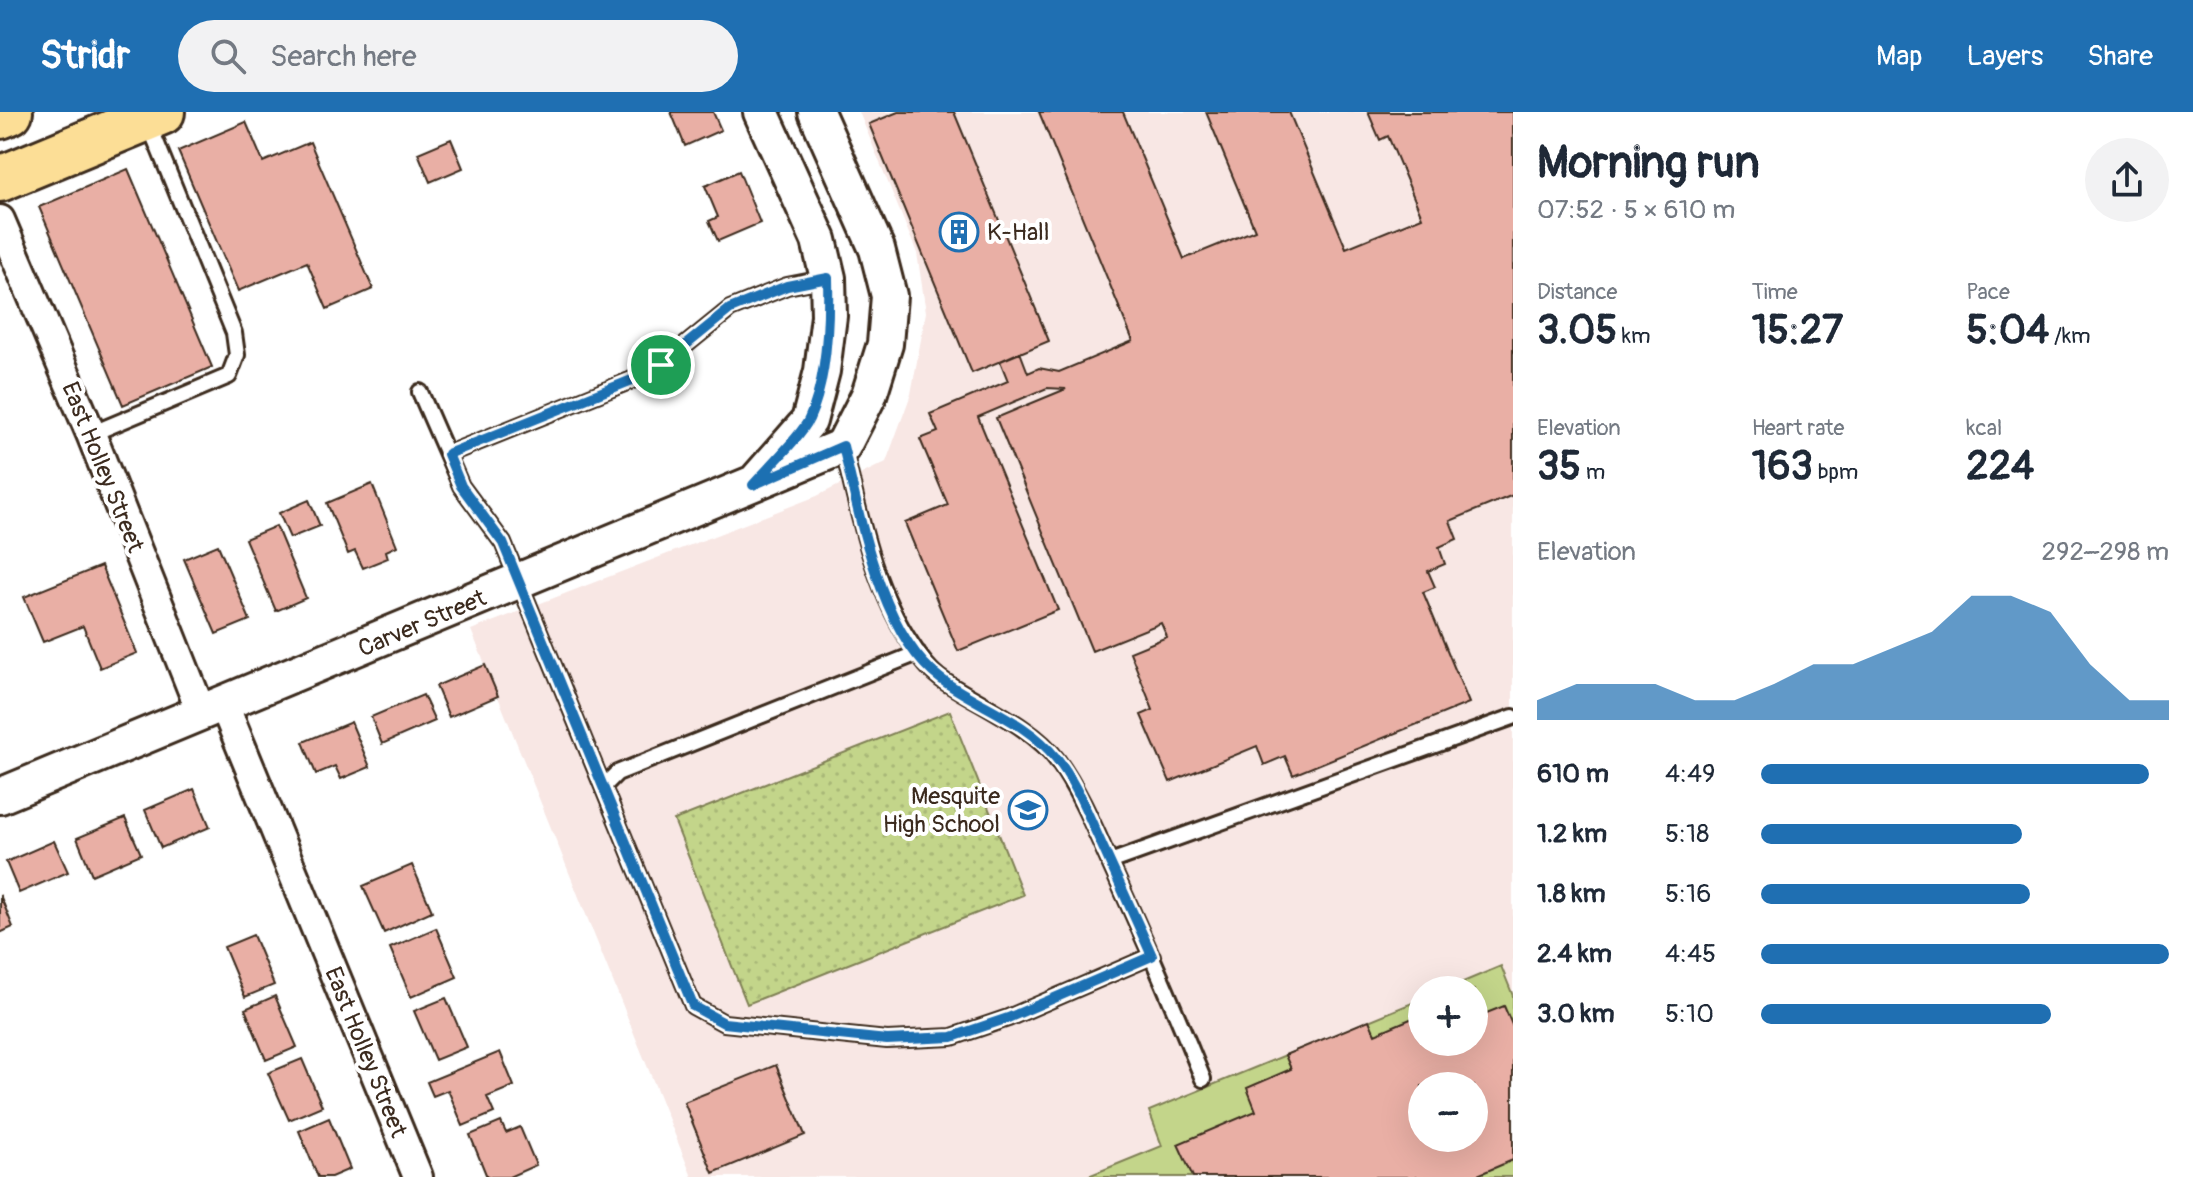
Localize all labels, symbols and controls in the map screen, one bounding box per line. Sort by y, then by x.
search box [178,20,738,92]
text: Stridr [40,32,130,80]
icon: search [206,34,250,78]
text: Search here [270,38,417,75]
text: Map [1876,39,1922,74]
text: Layers [1966,39,2043,74]
text: Share [2087,39,2153,74]
text: Morning run [1537,136,1760,191]
button: share [2085,138,2169,222]
text: 07:52 · 5 × 610 m [1537,194,1735,226]
building icon: K-Hall [938,211,980,253]
place label: K-Hall [987,218,1049,247]
text: Distance [1537,278,1617,306]
text: Time [1752,278,1798,306]
text: Pace [1966,278,2010,306]
text: 3.05 [1537,306,1617,355]
text: 15:27 [1752,306,1843,355]
text: 5:04 [1966,306,2049,355]
text: km [1617,322,1651,350]
text: /km [2049,322,2091,350]
pin [627,331,695,399]
icon: arrive [639,343,683,387]
street label: East Holley Street [55,378,150,557]
text: Elevation [1537,414,1621,442]
text: Heart rate [1752,414,1844,442]
text: kcal [1966,414,2002,442]
text: 35 [1537,442,1581,491]
text: 163 [1752,442,1813,491]
text: 224 [1966,442,2034,491]
text: m [1581,458,1605,486]
text: bpm [1813,458,1858,486]
text: Elevation [1537,536,1636,568]
text: 292–298 m [2041,536,2169,568]
street label: Carver Street [354,583,491,663]
text: 610 m [1537,758,1609,790]
text: 4:49 [1665,758,1716,790]
place label: Mesquite High School [883,782,1000,839]
school or university icon: Mesquite High School [1007,789,1049,831]
text: 1.2 km [1537,818,1607,850]
text: 5:18 [1665,818,1709,850]
text: 1.8 km [1537,878,1606,910]
text: 5:16 [1665,878,1711,910]
text: 2.4 km [1537,938,1612,970]
text: 4:45 [1665,938,1716,970]
street label: East Holley Street [318,963,413,1142]
map controls [1408,976,1488,1152]
button: + [1408,976,1488,1056]
text: 3.0 km [1537,998,1615,1030]
text: 5:10 [1665,998,1714,1030]
button: − [1408,1072,1488,1152]

